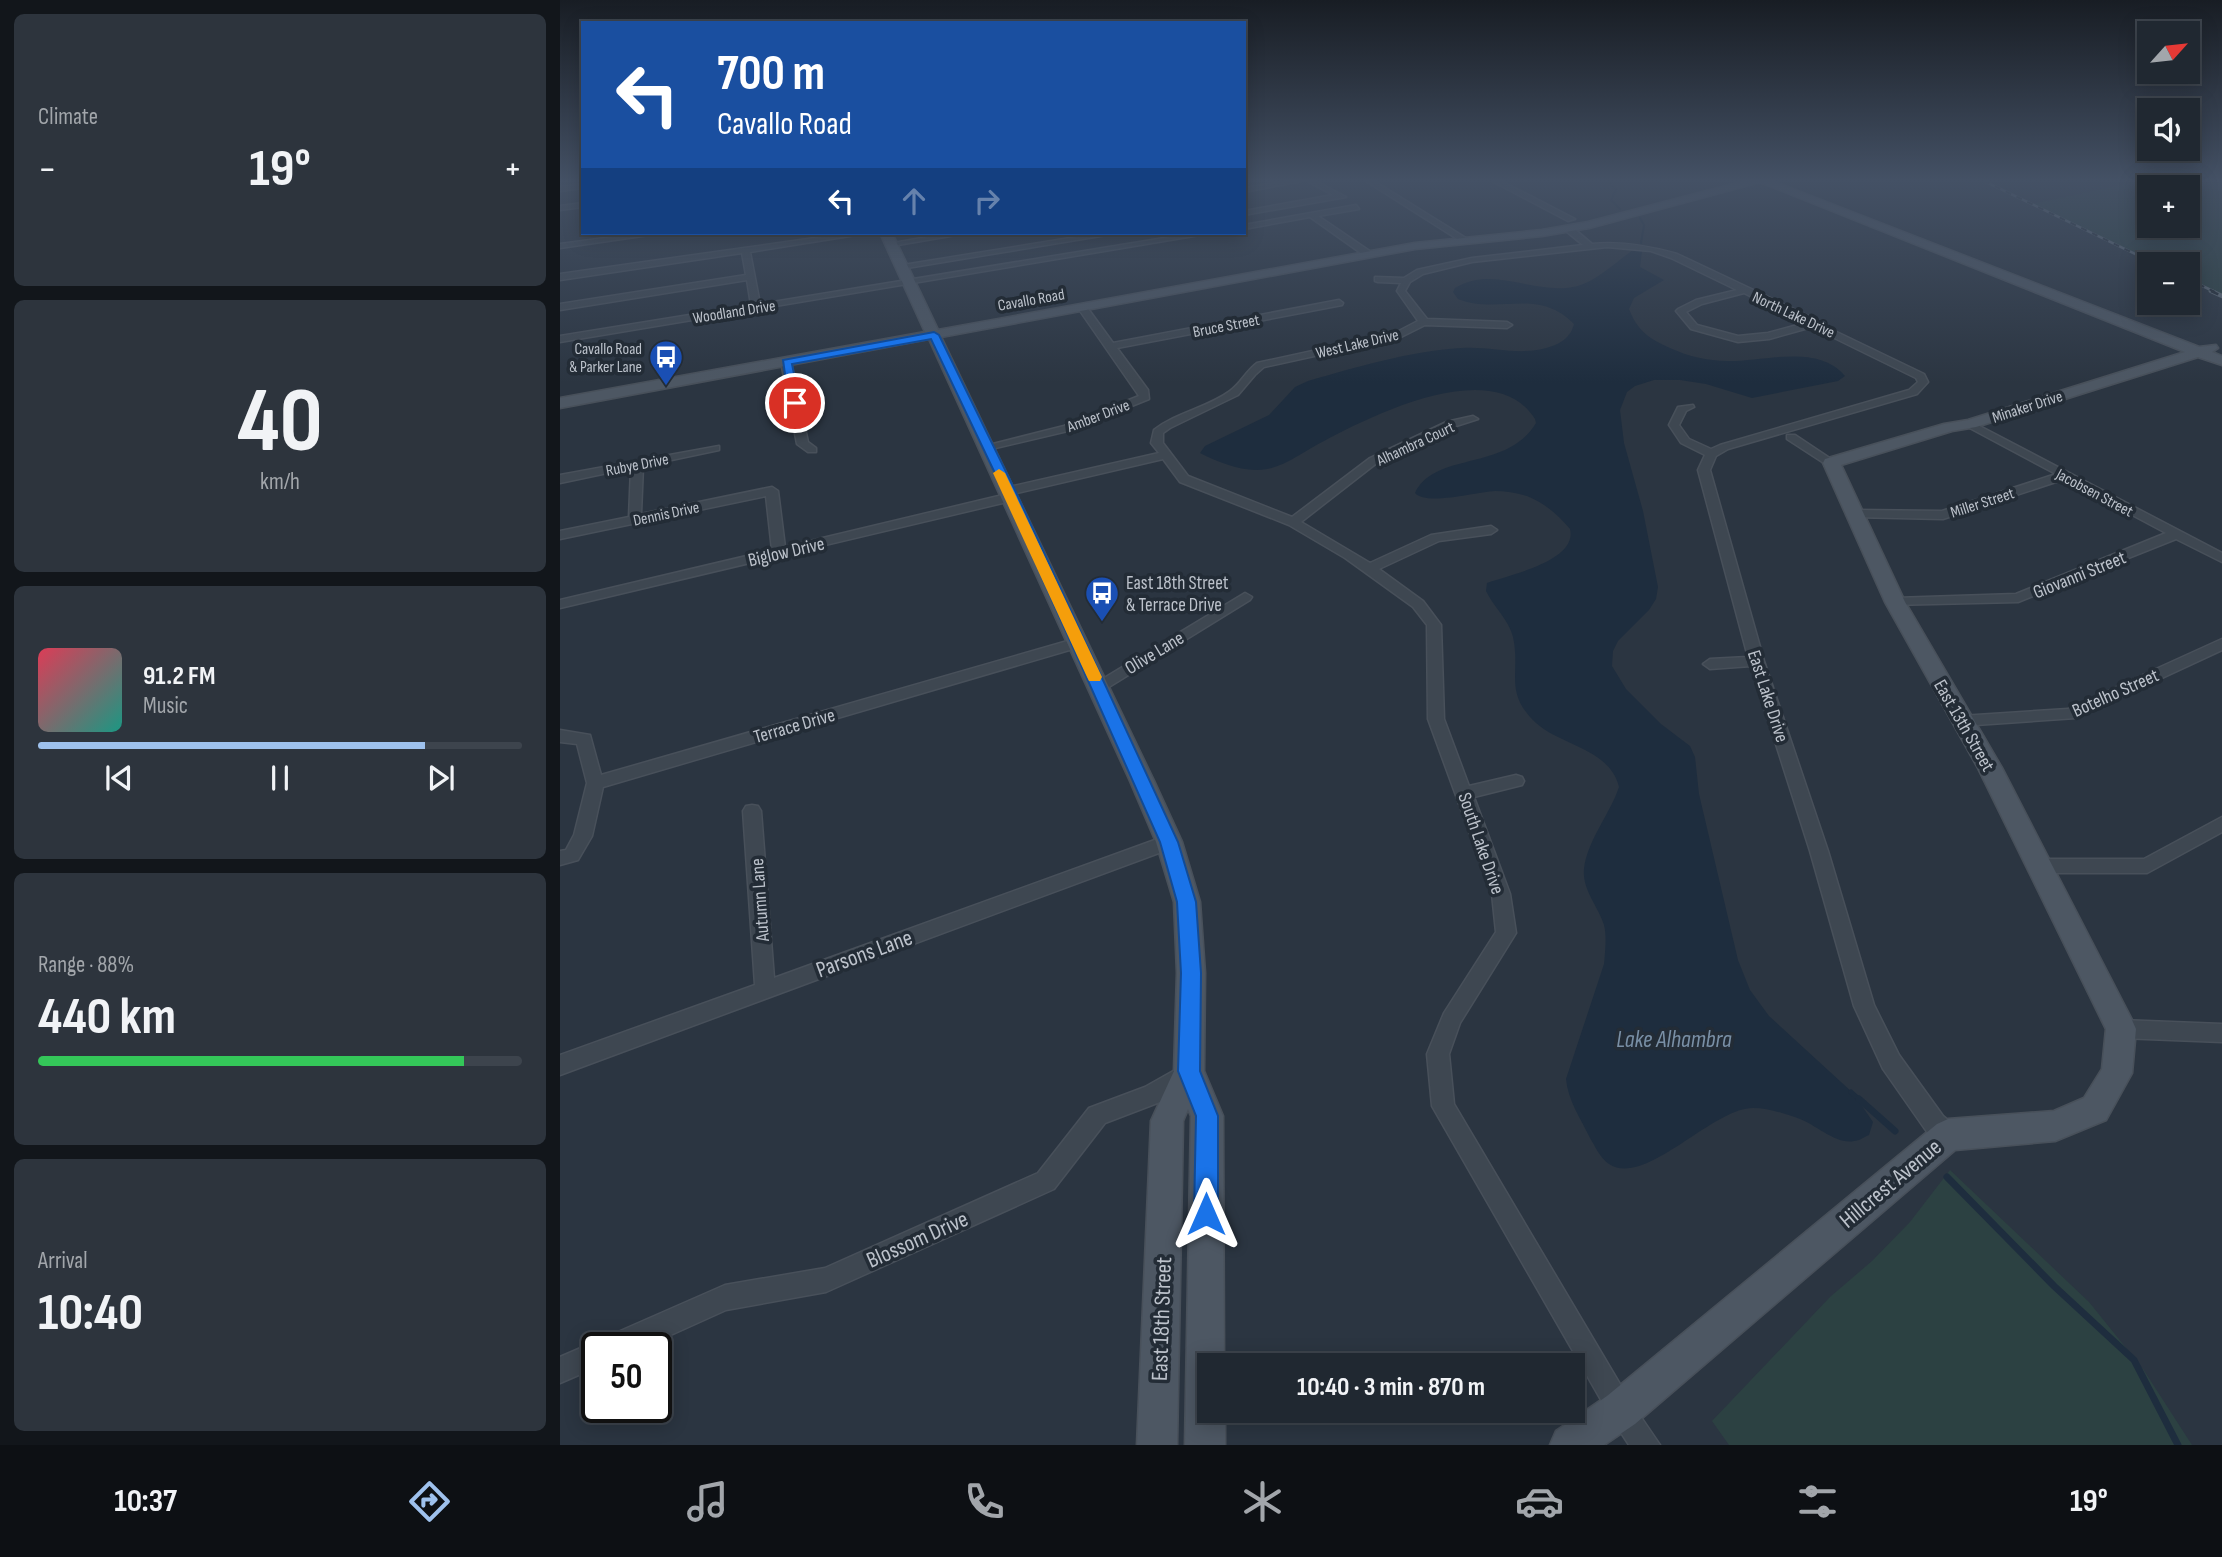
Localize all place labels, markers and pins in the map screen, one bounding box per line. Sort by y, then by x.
bus stop icon: Cavallo Road & Parker Lane [647,338,685,387]
place label: Cavallo Road & Parker Lane [569,340,642,377]
pin [765,373,825,433]
place label: East 18th Street & Terrace Drive [1126,572,1229,617]
bus stop icon: East 18th Street & Terrace Drive [1083,574,1121,623]

